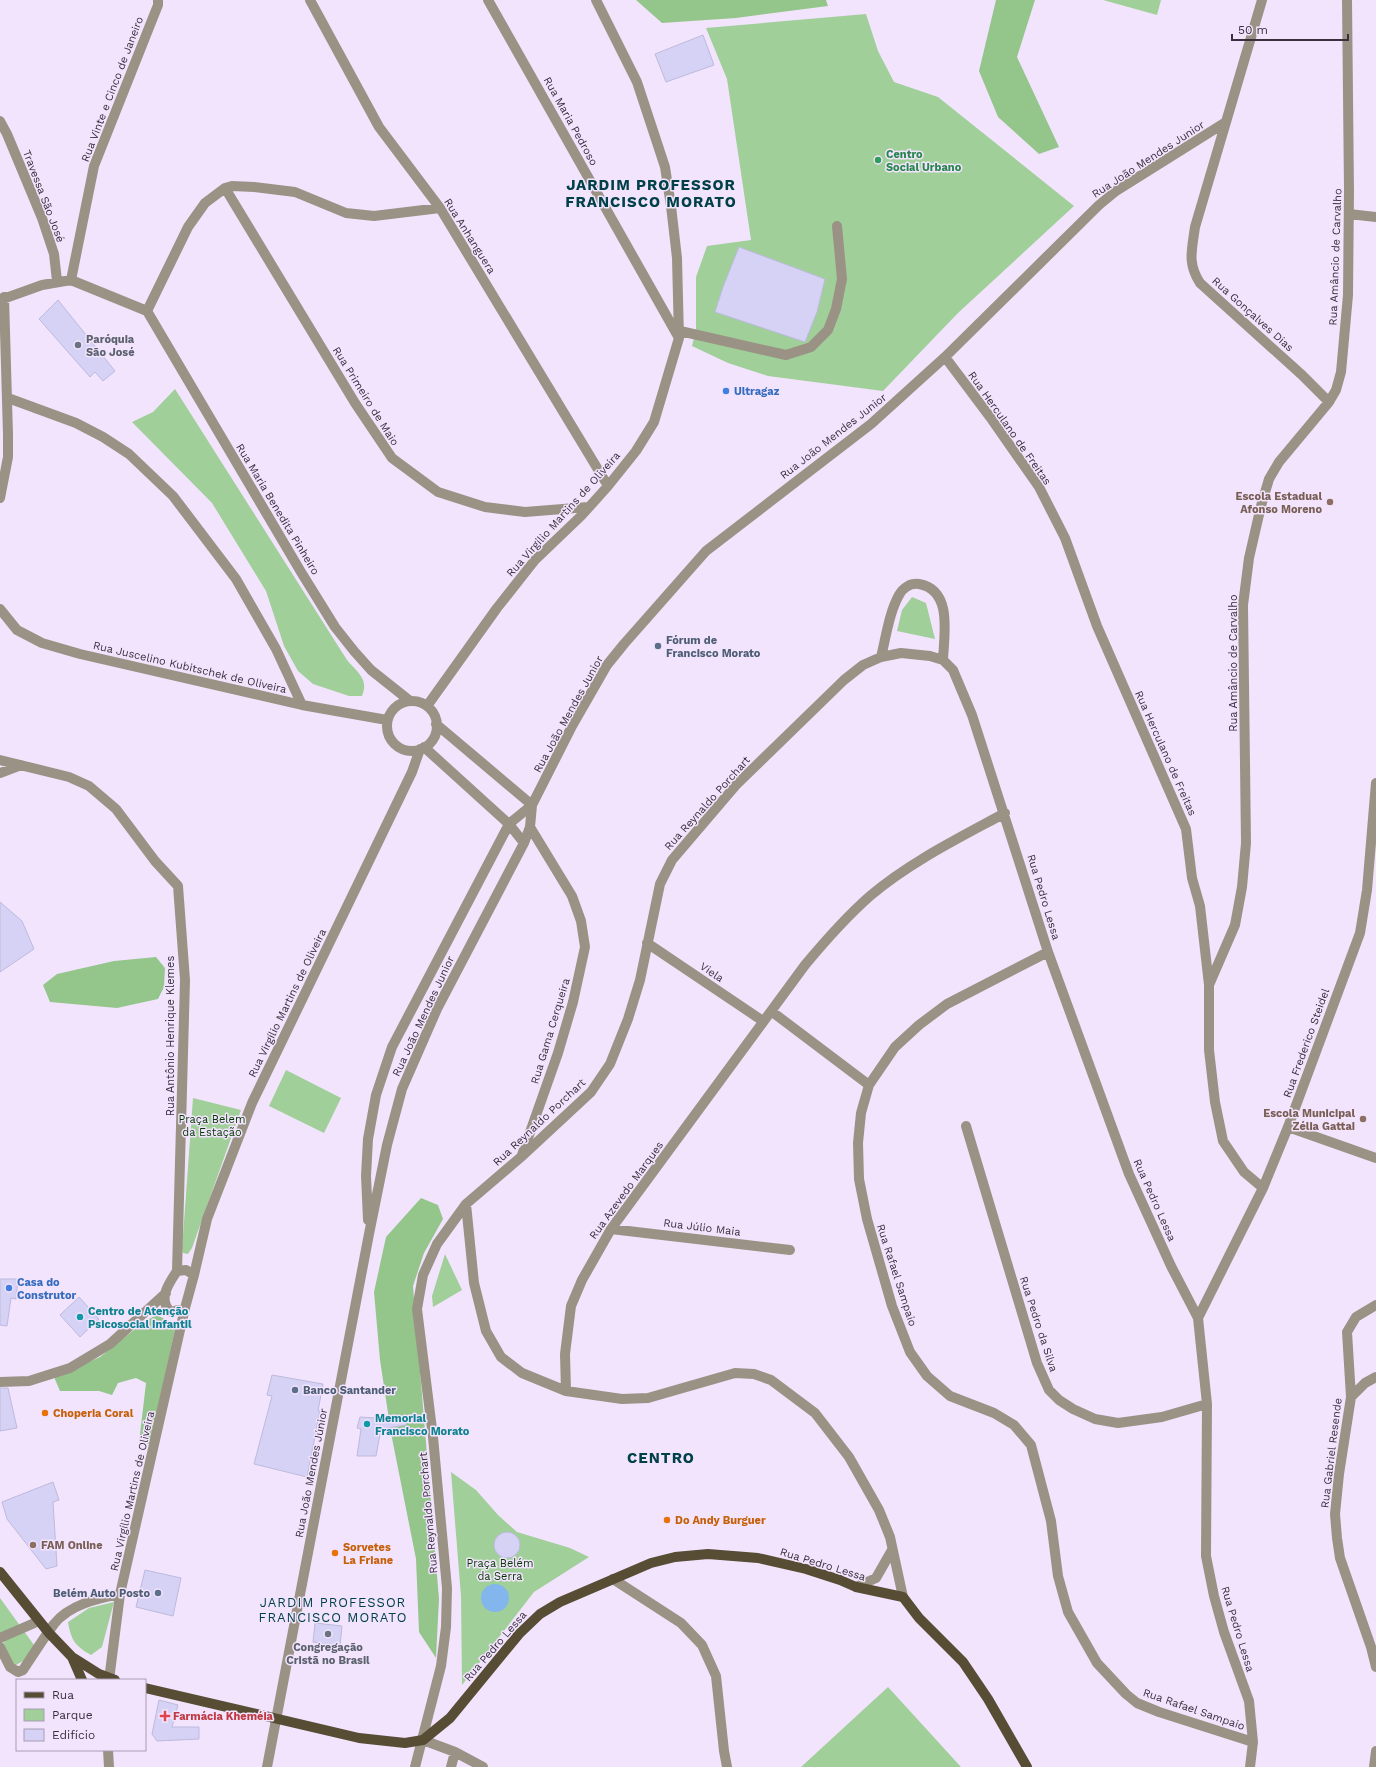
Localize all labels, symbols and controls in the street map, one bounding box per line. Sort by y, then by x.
street label: Rua Vinte e Cinco de Janeiro [79,15,146,164]
scale bar [1232,16,1348,42]
text: 50 m [1238,23,1268,37]
street label: Rua Maria Pedroso [541,75,600,168]
street label: Rua João Mendes Junior [1090,118,1207,201]
street label: Travessa São José [20,148,67,244]
place label: Centro Social Urbano [886,148,962,174]
marker: Centro Social Urbano [873,155,883,165]
district label: JARDIM PROFESSOR FRANCISCO MORATO [565,176,737,211]
street label: Rua Amâncio de Carvalho [1327,188,1344,326]
street label: Rua Anhanguera [441,196,498,276]
street label: Rua Gonçalves Dias [1209,274,1296,354]
place label: Paróquia São José [86,333,135,359]
marker: Paróquia São José [73,340,83,350]
street label: Rua Primeiro de Maio [330,344,401,448]
street label: Rua Herculano de Freitas [965,369,1054,488]
place label: Ultragaz [734,385,780,398]
marker: Ultragaz [721,386,731,396]
street label: Rua João Mendes Junior [778,390,890,482]
street label: Rua Maria Benedita Pinheiro [233,441,322,577]
street label: Rua Virgílio Martins de Oliveira [504,449,623,580]
place label: Escola Estadual Afonso Moreno [1236,490,1322,516]
marker: Escola Estadual Afonso Moreno [1325,497,1335,507]
street label: Rua Amâncio de Carvalho [1227,594,1240,732]
place label: Fórum de Francisco Morato [666,634,761,660]
street label: Rua Juscelino Kubitschek de Oliveira [92,639,288,696]
marker: Fórum de Francisco Morato [653,641,663,651]
street label: Rua João Mendes Junior [531,653,606,775]
street label: Rua Herculano de Freitas [1132,689,1199,818]
street label: Rua Reynaldo Porchart [662,753,753,853]
street label: Rua Pedro Lessa [1024,853,1063,942]
street label: Rua Virgílio Martins de Oliveira [246,927,329,1080]
street label: Rua João Mendes Junior [390,953,457,1079]
street label: Rua Antônio Henrique Klemes [164,956,177,1116]
street label: Viela [697,960,726,985]
street label: Rua Gama Cerqueira [528,977,573,1086]
street label: Rua Frederico Steidel [1281,986,1333,1100]
street label: Rua Reynaldo Porchart [490,1076,589,1169]
place label: Escola Municipal Zélia Gattai [1263,1107,1355,1133]
park label: Praça Belem da Estação [179,1113,245,1139]
marker: Escola Municipal Zélia Gattai [1358,1114,1368,1124]
street label: Rua Azevedo Marques [587,1139,666,1242]
street label: Rua Pedro Lessa [1131,1157,1179,1243]
street label: Rua Júlio Maia [663,1216,741,1239]
street label: Rua Rafael Sampaio [874,1222,919,1328]
street label: Rua Pedro da Silva [1017,1275,1060,1374]
place label: Casa do Construtor [17,1276,77,1302]
marker: Casa do Construtor [4,1283,14,1293]
place label: Centro de Atenção Psicosocial Infantil [88,1305,192,1331]
marker: Centro de Atenção Psicosocial Infantil [75,1312,85,1322]
place label: Banco Santander [303,1384,396,1397]
marker: Banco Santander [290,1385,300,1395]
street label: Rua Gabriel Resende [1318,1397,1345,1509]
place label: Choperia Coral [53,1407,134,1420]
street label: Rua João Mendes Júnior [293,1407,331,1539]
marker: Choperia Coral [40,1408,50,1418]
street label: Rua Virgílio Martins de Oliveira [108,1410,157,1572]
place label: Memorial Francisco Morato [375,1412,470,1438]
marker: Memorial Francisco Morato [362,1419,372,1429]
district label: CENTRO [627,1449,695,1467]
street label: Rua Reynaldo Porchart [417,1451,440,1574]
place label: Do Andy Burguer [675,1514,766,1527]
marker: Do Andy Burguer [662,1515,672,1525]
place label: FAM Online [41,1539,103,1552]
marker: FAM Online [28,1540,38,1550]
place label: Sorvetes La Friane [343,1541,393,1567]
street label: Rua Pedro Lessa [778,1545,867,1584]
marker: Sorvetes La Friane [330,1548,340,1558]
park label: Praça Belém da Serra [467,1557,533,1583]
street label: Rua Pedro Lessa [1218,1585,1257,1674]
place label: Belém Auto Posto [53,1587,150,1600]
marker: Belém Auto Posto [153,1588,163,1598]
district label: JARDIM PROFESSOR FRANCISCO MORATO [258,1595,408,1625]
street label: Rua Pedro Lessa [461,1609,529,1684]
marker: Congregação Cristã no Brasil [323,1629,333,1639]
place label: Congregação Cristã no Brasil [286,1641,370,1667]
legend [16,1679,146,1751]
street label: Rua Rafael Sampaio [1141,1686,1246,1733]
text: Rua [52,1688,74,1702]
text: Parque [52,1708,93,1722]
place label: Farmácia Kheméia [173,1710,274,1723]
marker: Farmácia Kheméia [160,1711,170,1721]
text: Edifício [52,1728,95,1742]

